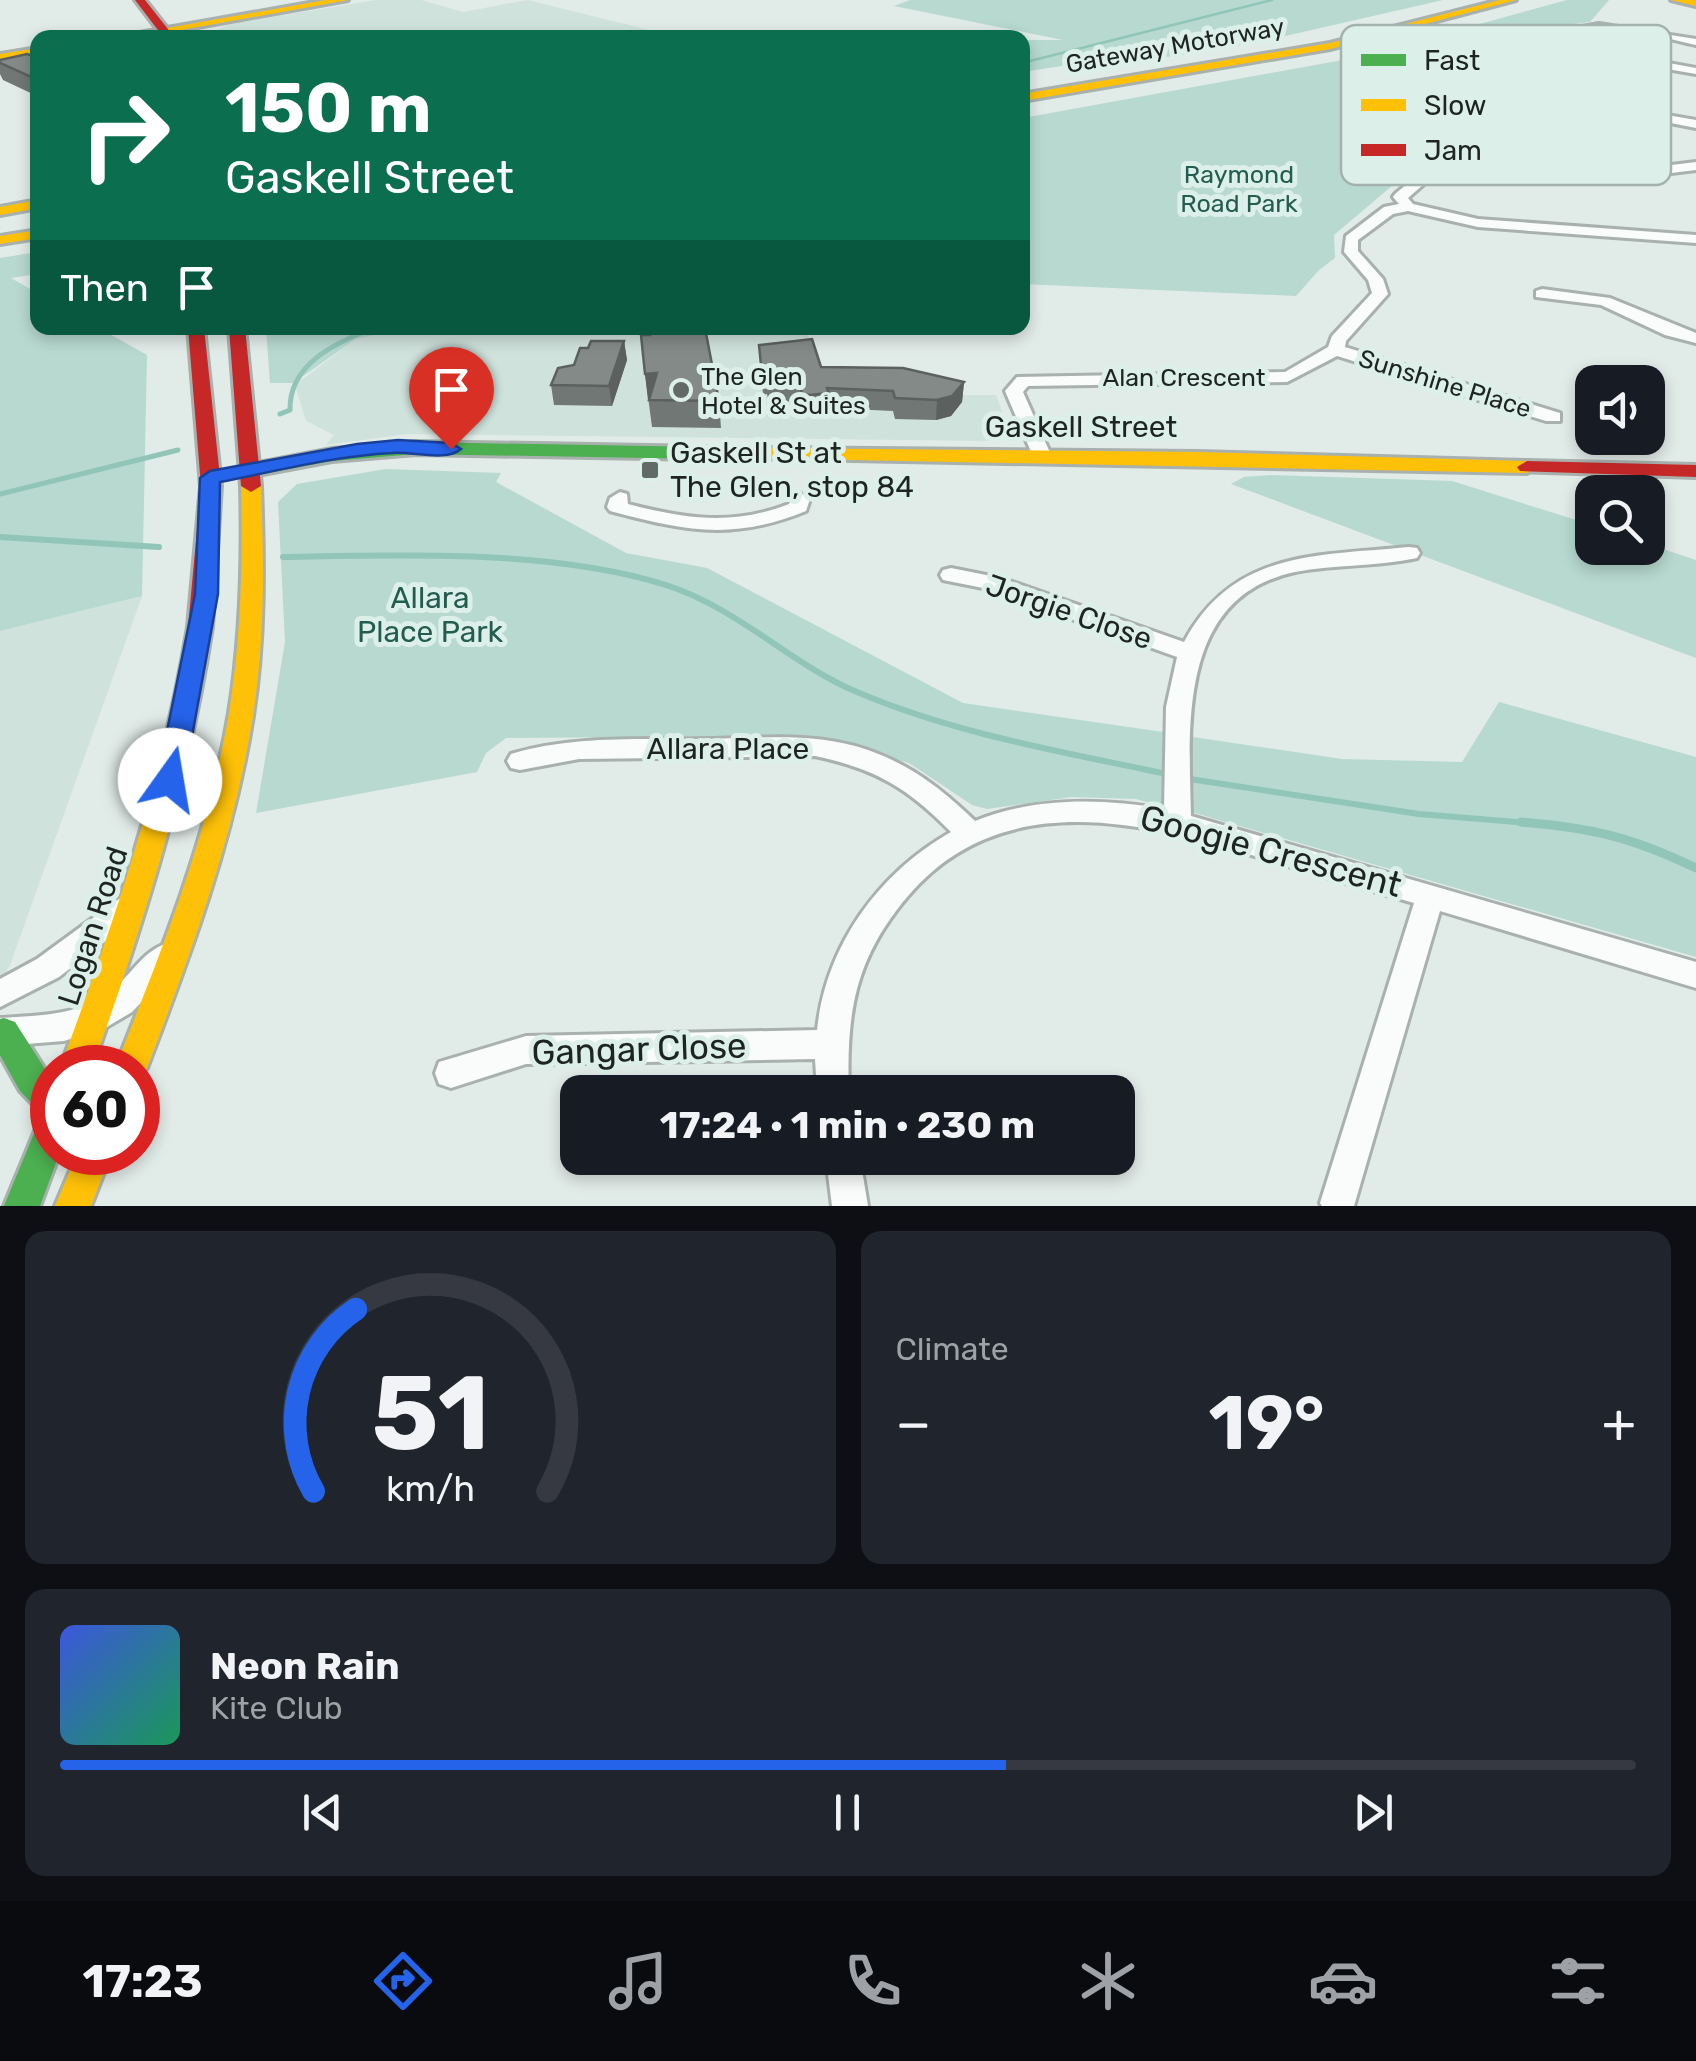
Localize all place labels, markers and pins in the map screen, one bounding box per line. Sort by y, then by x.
pin [409,347,494,450]
place label: The Glen Hotel & Suites [701,362,866,420]
marker: The Glen Hotel & Suites [670,379,692,401]
place label: Gaskell St at The Glen, stop 84 [670,435,914,505]
marker: Gaskell St at The Glen, stop 84 [639,459,661,481]

